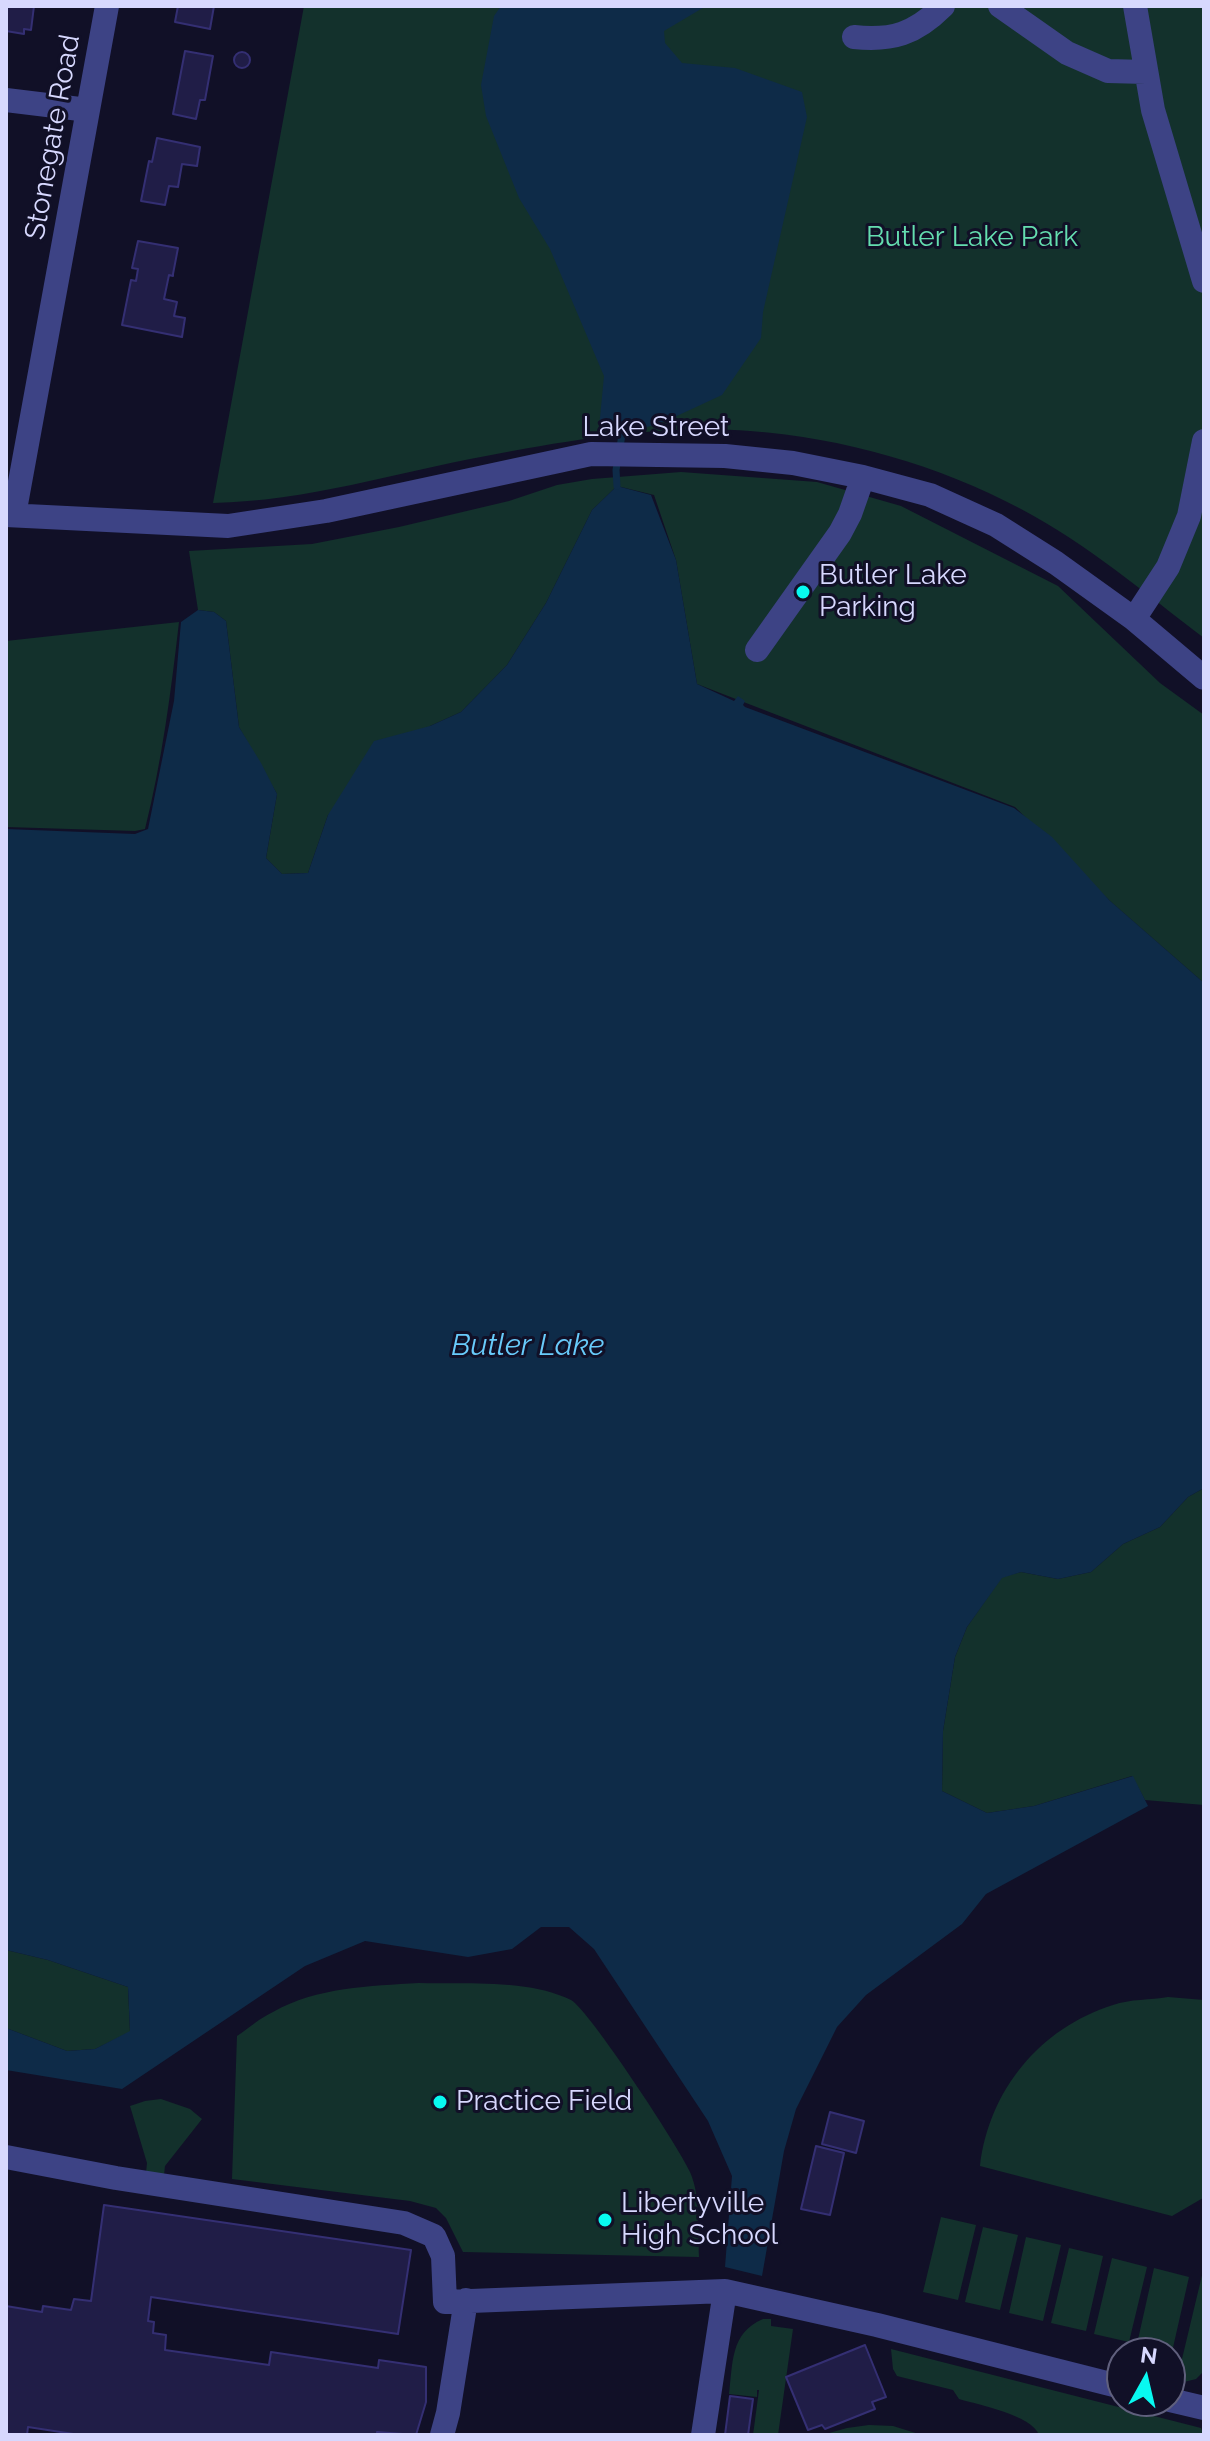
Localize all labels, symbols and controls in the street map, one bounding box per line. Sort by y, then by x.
street label: Stonegate Road [18,32,88,242]
park label: Butler Lake Park [866,221,1078,255]
street label: Lake Street [583,411,729,445]
place label: Butler Lake Parking [819,559,967,625]
marker: Butler Lake Parking [794,583,812,601]
water label: Butler Lake [451,1328,605,1364]
place label: Practice Field [456,2085,632,2119]
marker: Practice Field [431,2093,449,2111]
place label: Libertyville High School [621,2187,778,2253]
marker: Libertyville High School [596,2211,614,2229]
north arrow [1106,2337,1186,2417]
text: N [1139,2341,1159,2369]

